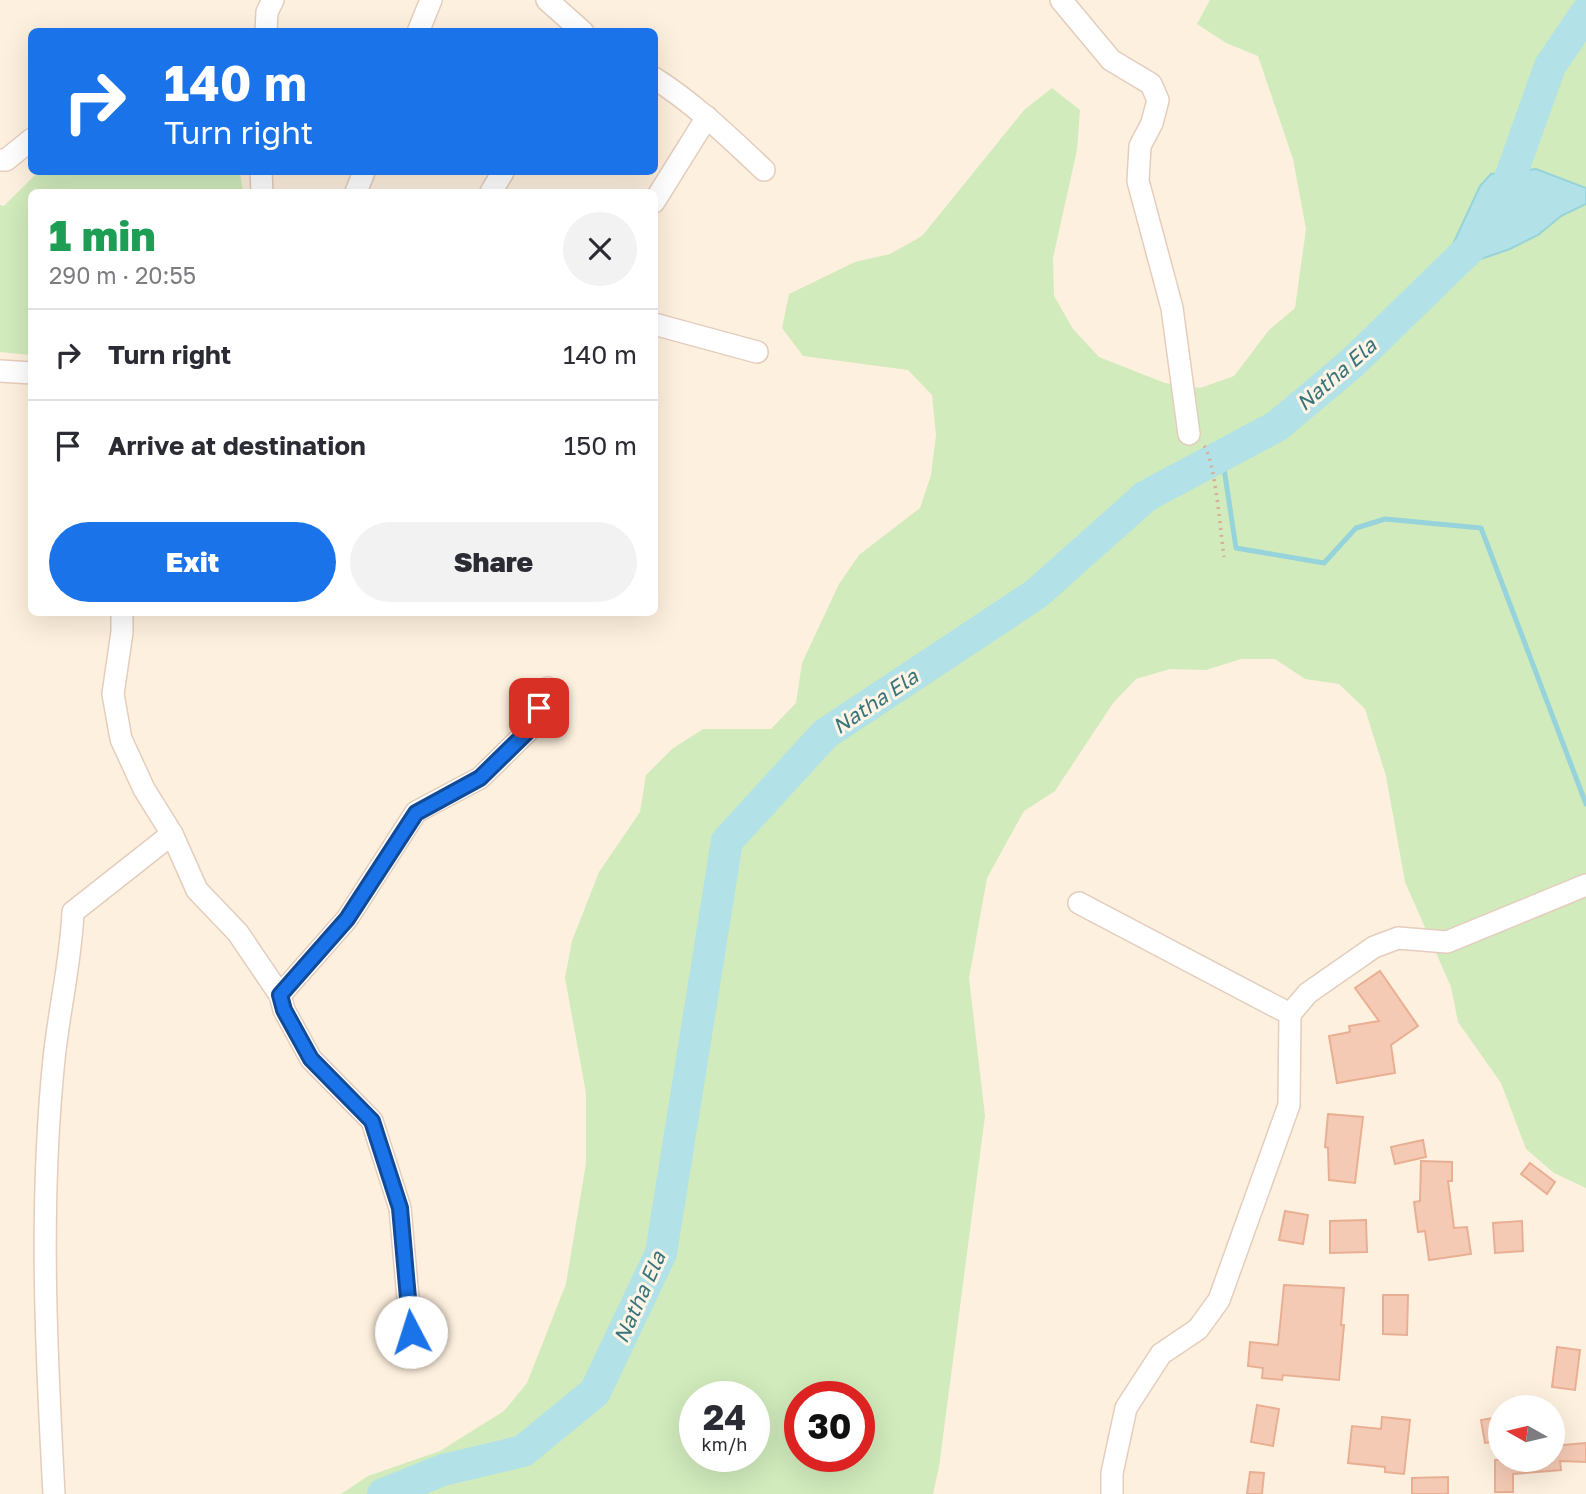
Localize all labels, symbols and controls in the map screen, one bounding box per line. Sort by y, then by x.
text: 140 m [164,53,307,112]
icon: right [49,56,140,147]
text: Turn right [164,113,313,151]
text: 1 min [49,210,156,260]
button: close [563,212,637,286]
text: 290 m · 20:55 [49,261,196,289]
water label: Natha Ela [1291,331,1382,416]
icon: right [49,336,87,374]
text: Turn right [108,339,231,370]
text: 140 m [563,339,637,370]
icon: arrive [49,427,87,465]
text: Arrive at destination [108,430,366,461]
text: 150 m [564,430,637,461]
button: Exit [49,522,336,602]
button: Share [350,522,637,602]
water label: Natha Ela [827,662,924,739]
pin [509,678,569,738]
icon: arrive [520,689,558,727]
water label: Natha Ela [607,1246,671,1347]
position arrow [374,1295,448,1369]
speed limit sign: 30 [784,1381,875,1472]
north arrow [1488,1395,1564,1472]
map controls [1488,1395,1565,1472]
text: 24 [703,1396,746,1438]
text: km/h [702,1433,747,1455]

